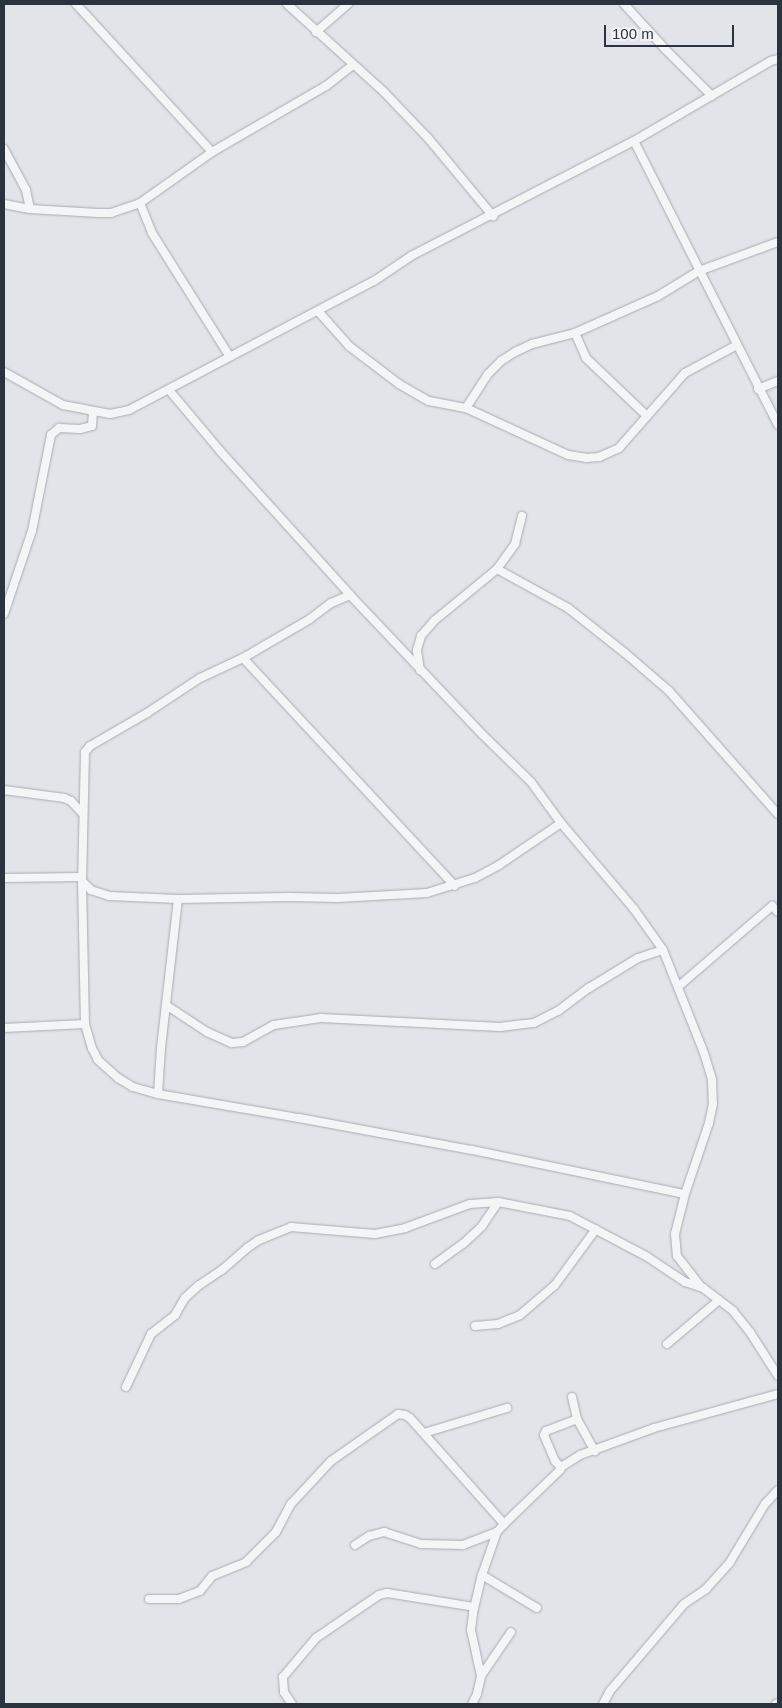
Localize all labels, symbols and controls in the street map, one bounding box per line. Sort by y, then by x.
scale bar [607,15,737,47]
text: 100 m [612,25,654,42]

